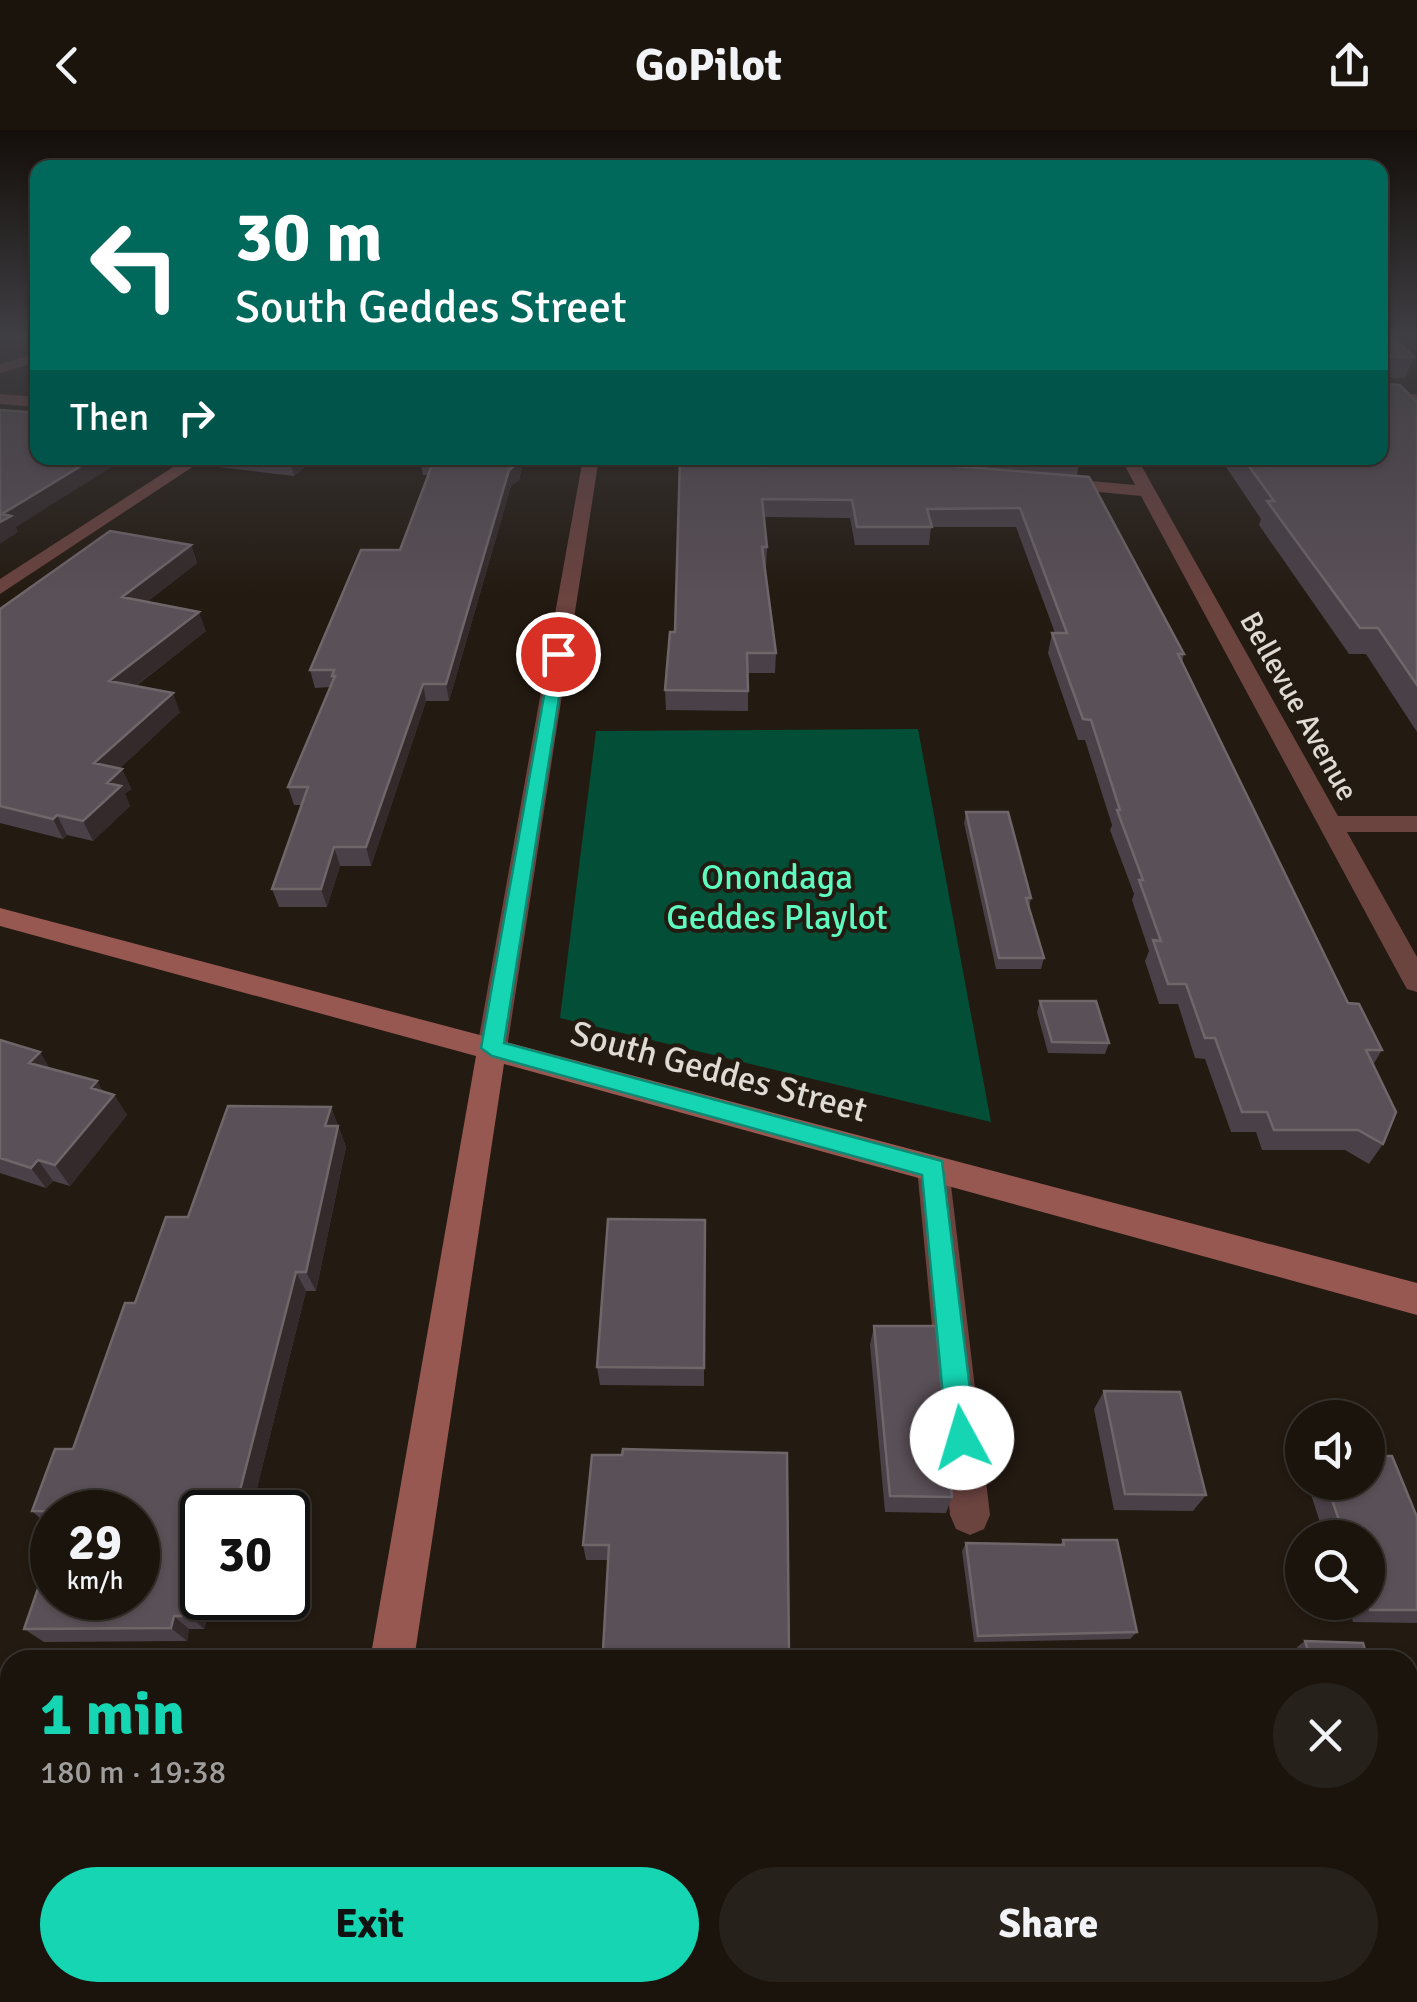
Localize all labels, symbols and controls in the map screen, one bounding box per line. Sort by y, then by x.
icon: back [40,38,95,93]
text: GoPilot [635,38,782,93]
icon: share [1322,38,1377,93]
text: 30 m [235,194,383,280]
icon: left [70,200,200,330]
text: South Geddes Street [235,280,627,335]
icon: right [169,390,224,445]
text: Then [70,394,149,441]
street label: Bellevue Avenue [1231,605,1366,807]
pin [516,612,601,697]
icon: arrive [531,627,586,682]
park label: Onondaga Geddes Playlot [666,856,888,939]
street label: South Geddes Street [566,1011,872,1132]
position arrow [910,1386,1014,1490]
map controls [1285,1400,1385,1620]
button: sound [1285,1400,1385,1500]
speed limit sign: 30 [180,1490,310,1620]
text: 29 [68,1512,122,1574]
button: search [1285,1520,1385,1620]
text: km/h [67,1565,123,1596]
text: 1 min [40,1678,185,1752]
button: close [1273,1683,1378,1788]
text: 180 m · 19:38 [40,1753,226,1792]
button: Exit [40,1867,699,1982]
button: Share [719,1867,1378,1982]

